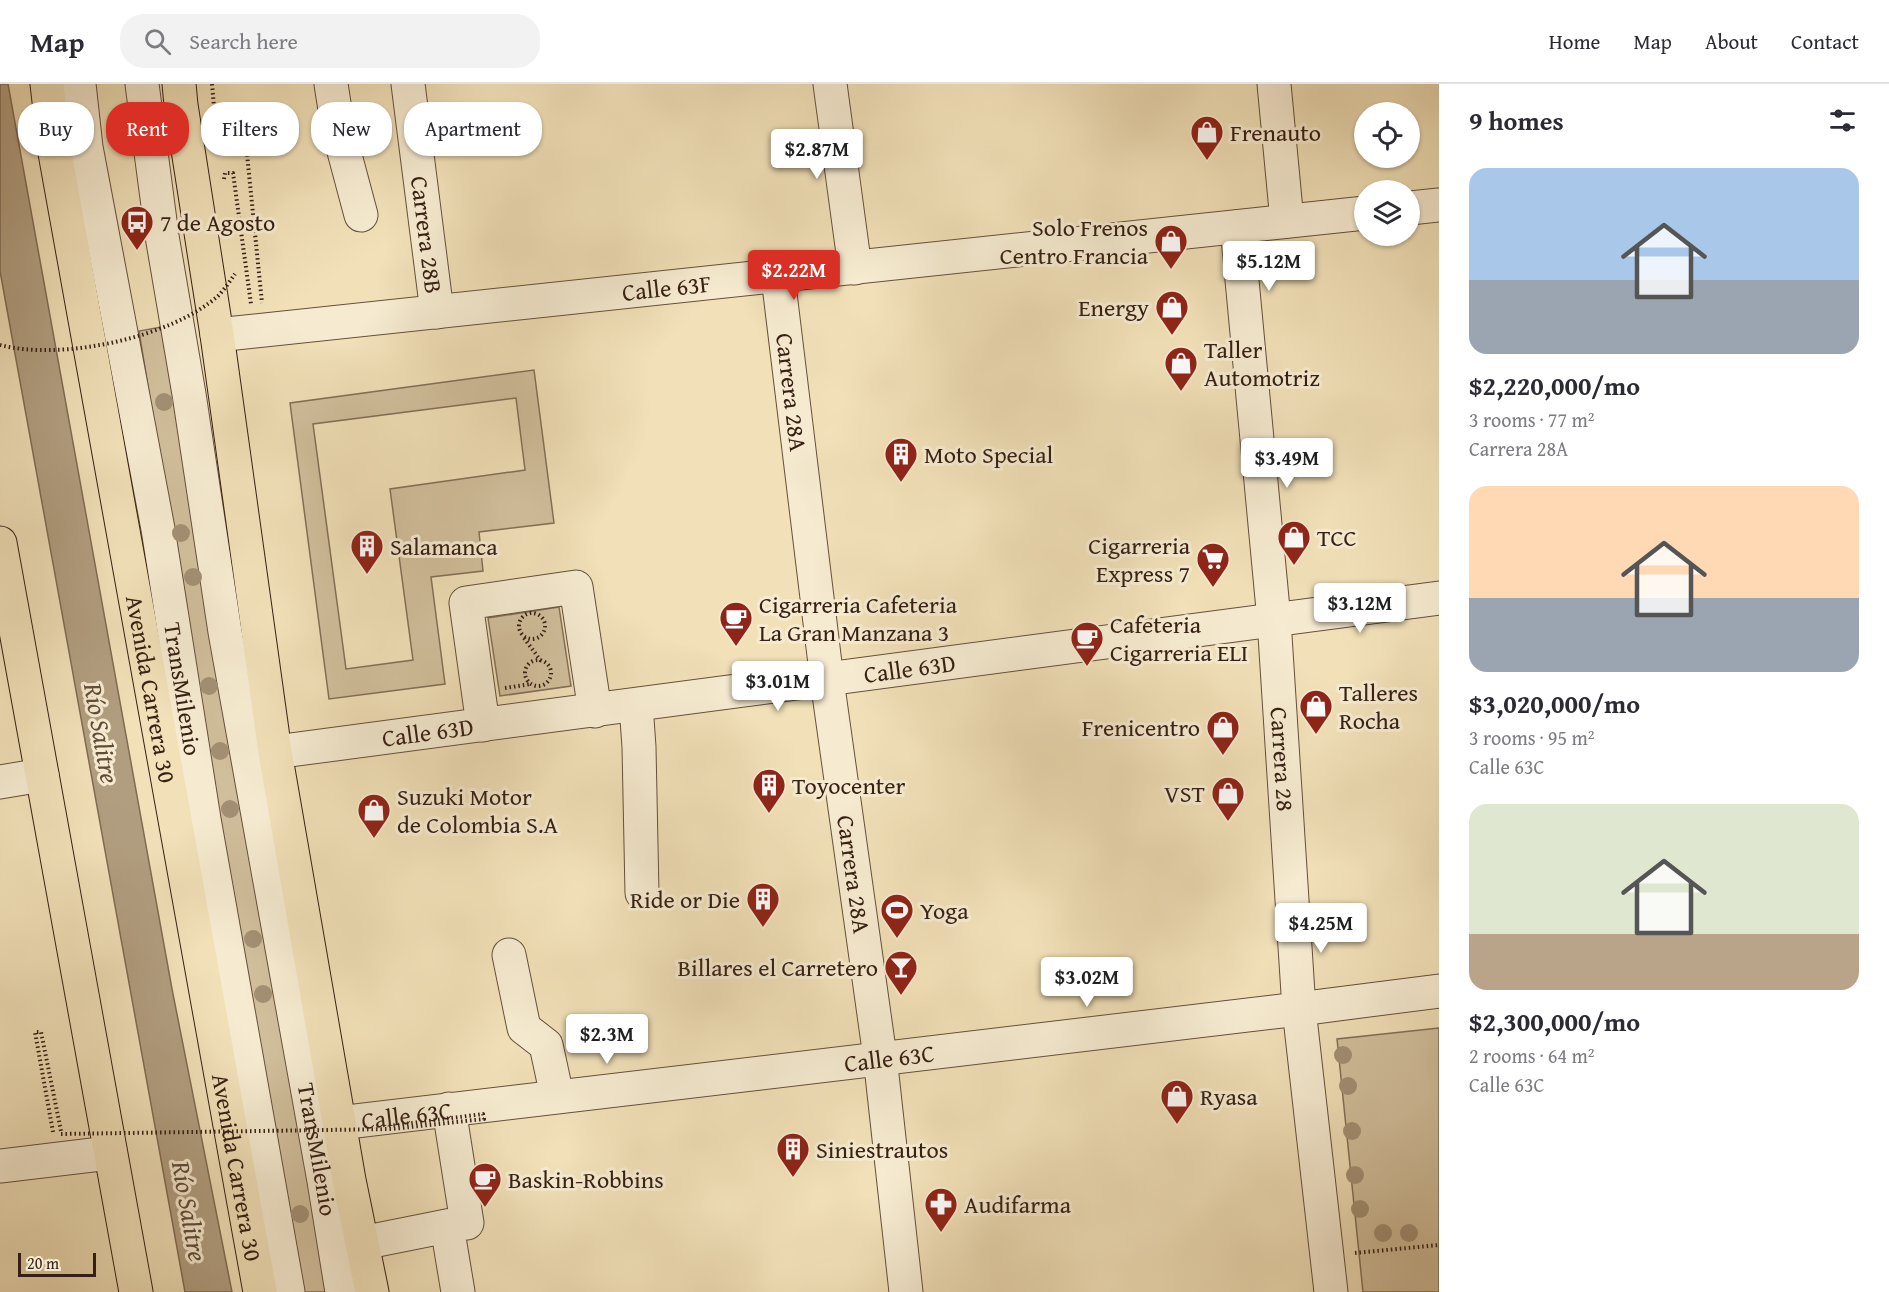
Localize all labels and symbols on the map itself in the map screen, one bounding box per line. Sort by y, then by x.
shop icon: Frenauto [1189,114,1225,161]
place label: Frenauto [1230,115,1321,150]
pin: $2.87M [768,129,866,180]
street label: Carrera 28B [402,174,452,296]
bus stop icon: 7 de Agosto [119,204,155,251]
place label: 7 de Agosto [160,205,275,240]
place label: Solo Frenos Centro Francia [1000,210,1149,273]
shop icon: Solo Frenos Centro Francia [1153,223,1189,270]
pin: $5.12M [1220,241,1318,292]
pin: $2.22M [745,250,843,301]
street label: Calle 63F [620,265,713,309]
shop icon: Energy [1154,289,1190,336]
place label: Energy [1078,290,1149,325]
street label: Carrera 28A [767,331,817,454]
place label: Taller Automotriz [1204,332,1320,395]
shop icon: Taller Automotriz [1163,345,1199,392]
building icon: Moto Special [883,436,919,483]
place label: Moto Special [924,437,1054,472]
pin: $3.49M [1238,438,1336,489]
shop icon: TCC [1276,519,1312,566]
place label: TCC [1317,520,1357,555]
building icon: Salamanca [349,528,385,575]
place label: Cigarreria Express 7 [1088,528,1191,591]
place label: Salamanca [390,529,498,564]
supermarket icon: Cigarreria Express 7 [1195,541,1231,588]
pin: $3.12M [1311,583,1409,634]
place label: Cigarreria Cafeteria La Gran Manzana 3 [759,587,958,650]
street label: Avenida Carrera 30 [117,592,186,786]
cafe icon: Cigarreria Cafeteria La Gran Manzana 3 [718,600,754,647]
place label: Cafeteria Cigarreria ELI [1110,607,1248,670]
street label: TransMilenio [156,620,211,758]
cafe icon: Cafeteria Cigarreria ELI [1069,620,1105,667]
street label: Calle 63D [861,645,957,691]
pin: $3.01M [729,661,827,712]
place label: Talleres Rocha [1339,675,1418,738]
water label: Río Salitre [74,679,130,786]
shop icon: Talleres Rocha [1298,688,1334,735]
street label: Carrera 28 [1262,706,1304,812]
street label: Calle 63D [380,708,476,755]
shop icon: Frenicentro [1205,709,1241,756]
place label: Frenicentro [1082,710,1200,745]
building icon: Toyocenter [751,767,787,814]
place label: Toyocenter [792,768,906,803]
shop icon: VST [1210,775,1246,822]
place label: VST [1164,776,1205,811]
place label: Suzuki Motor de Colombia S.A [397,779,559,842]
shop icon: Suzuki Motor de Colombia S.A [356,792,392,839]
street label: Carrera 28A [829,813,880,936]
building icon: Ride or Die [745,881,781,928]
place label: Ride or Die [630,882,740,917]
sports icon: Yoga [879,892,915,939]
place label: Yoga [920,893,969,928]
pin: $4.25M [1272,903,1370,954]
bar icon: Billares el Carretero [883,949,919,996]
place label: Billares el Carretero [677,950,878,985]
pin: $3.02M [1038,957,1136,1008]
pin: $2.3M [565,1014,649,1065]
street label: Calle 63C [842,1035,936,1080]
street label: Avenida Carrera 30 [203,1071,272,1264]
shop icon: Ryasa [1159,1078,1195,1125]
place label: Ryasa [1200,1079,1258,1114]
street label: TransMilenio [289,1080,347,1218]
street label: Calle 63C [359,1092,454,1138]
building icon: Siniestrautos [775,1131,811,1178]
place label: Siniestrautos [816,1132,948,1167]
water label: Río Salitre [162,1157,218,1264]
cafe icon: Baskin-Robbins [467,1161,503,1208]
place label: Baskin-Robbins [508,1162,664,1197]
pharmacy icon: Audifarma [923,1186,959,1233]
place label: Audifarma [964,1187,1072,1222]
scale bar [18,1250,96,1278]

